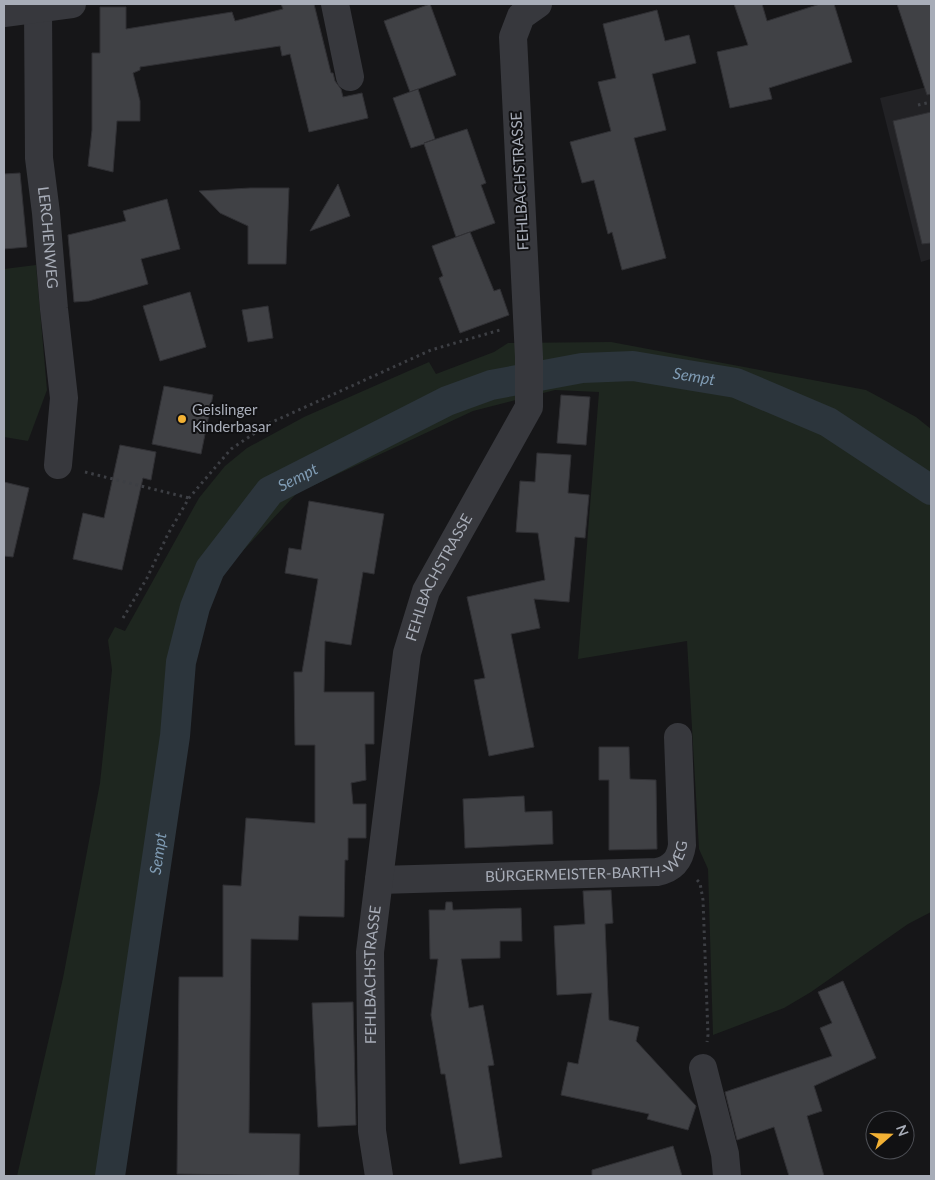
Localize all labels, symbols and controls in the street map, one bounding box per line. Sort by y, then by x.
street label: FEHLBACHSTRASSE [506,111,532,251]
street label: LERCHENWEG [35,185,62,289]
water label: Sempt [672,363,717,388]
place label: Geislinger Kinderbasar [192,400,271,435]
marker: Geislinger Kinderbasar [176,413,188,425]
water label: Sempt [274,458,321,495]
street label: FEHLBACHSTRASSE [401,510,475,643]
water label: Sempt [145,831,170,876]
street label: BÜRGERMEISTER-BARTH-WEG [485,839,691,885]
street label: FEHLBACHSTRASSE [360,904,384,1044]
north arrow [865,1110,915,1160]
text: N [893,1122,913,1138]

